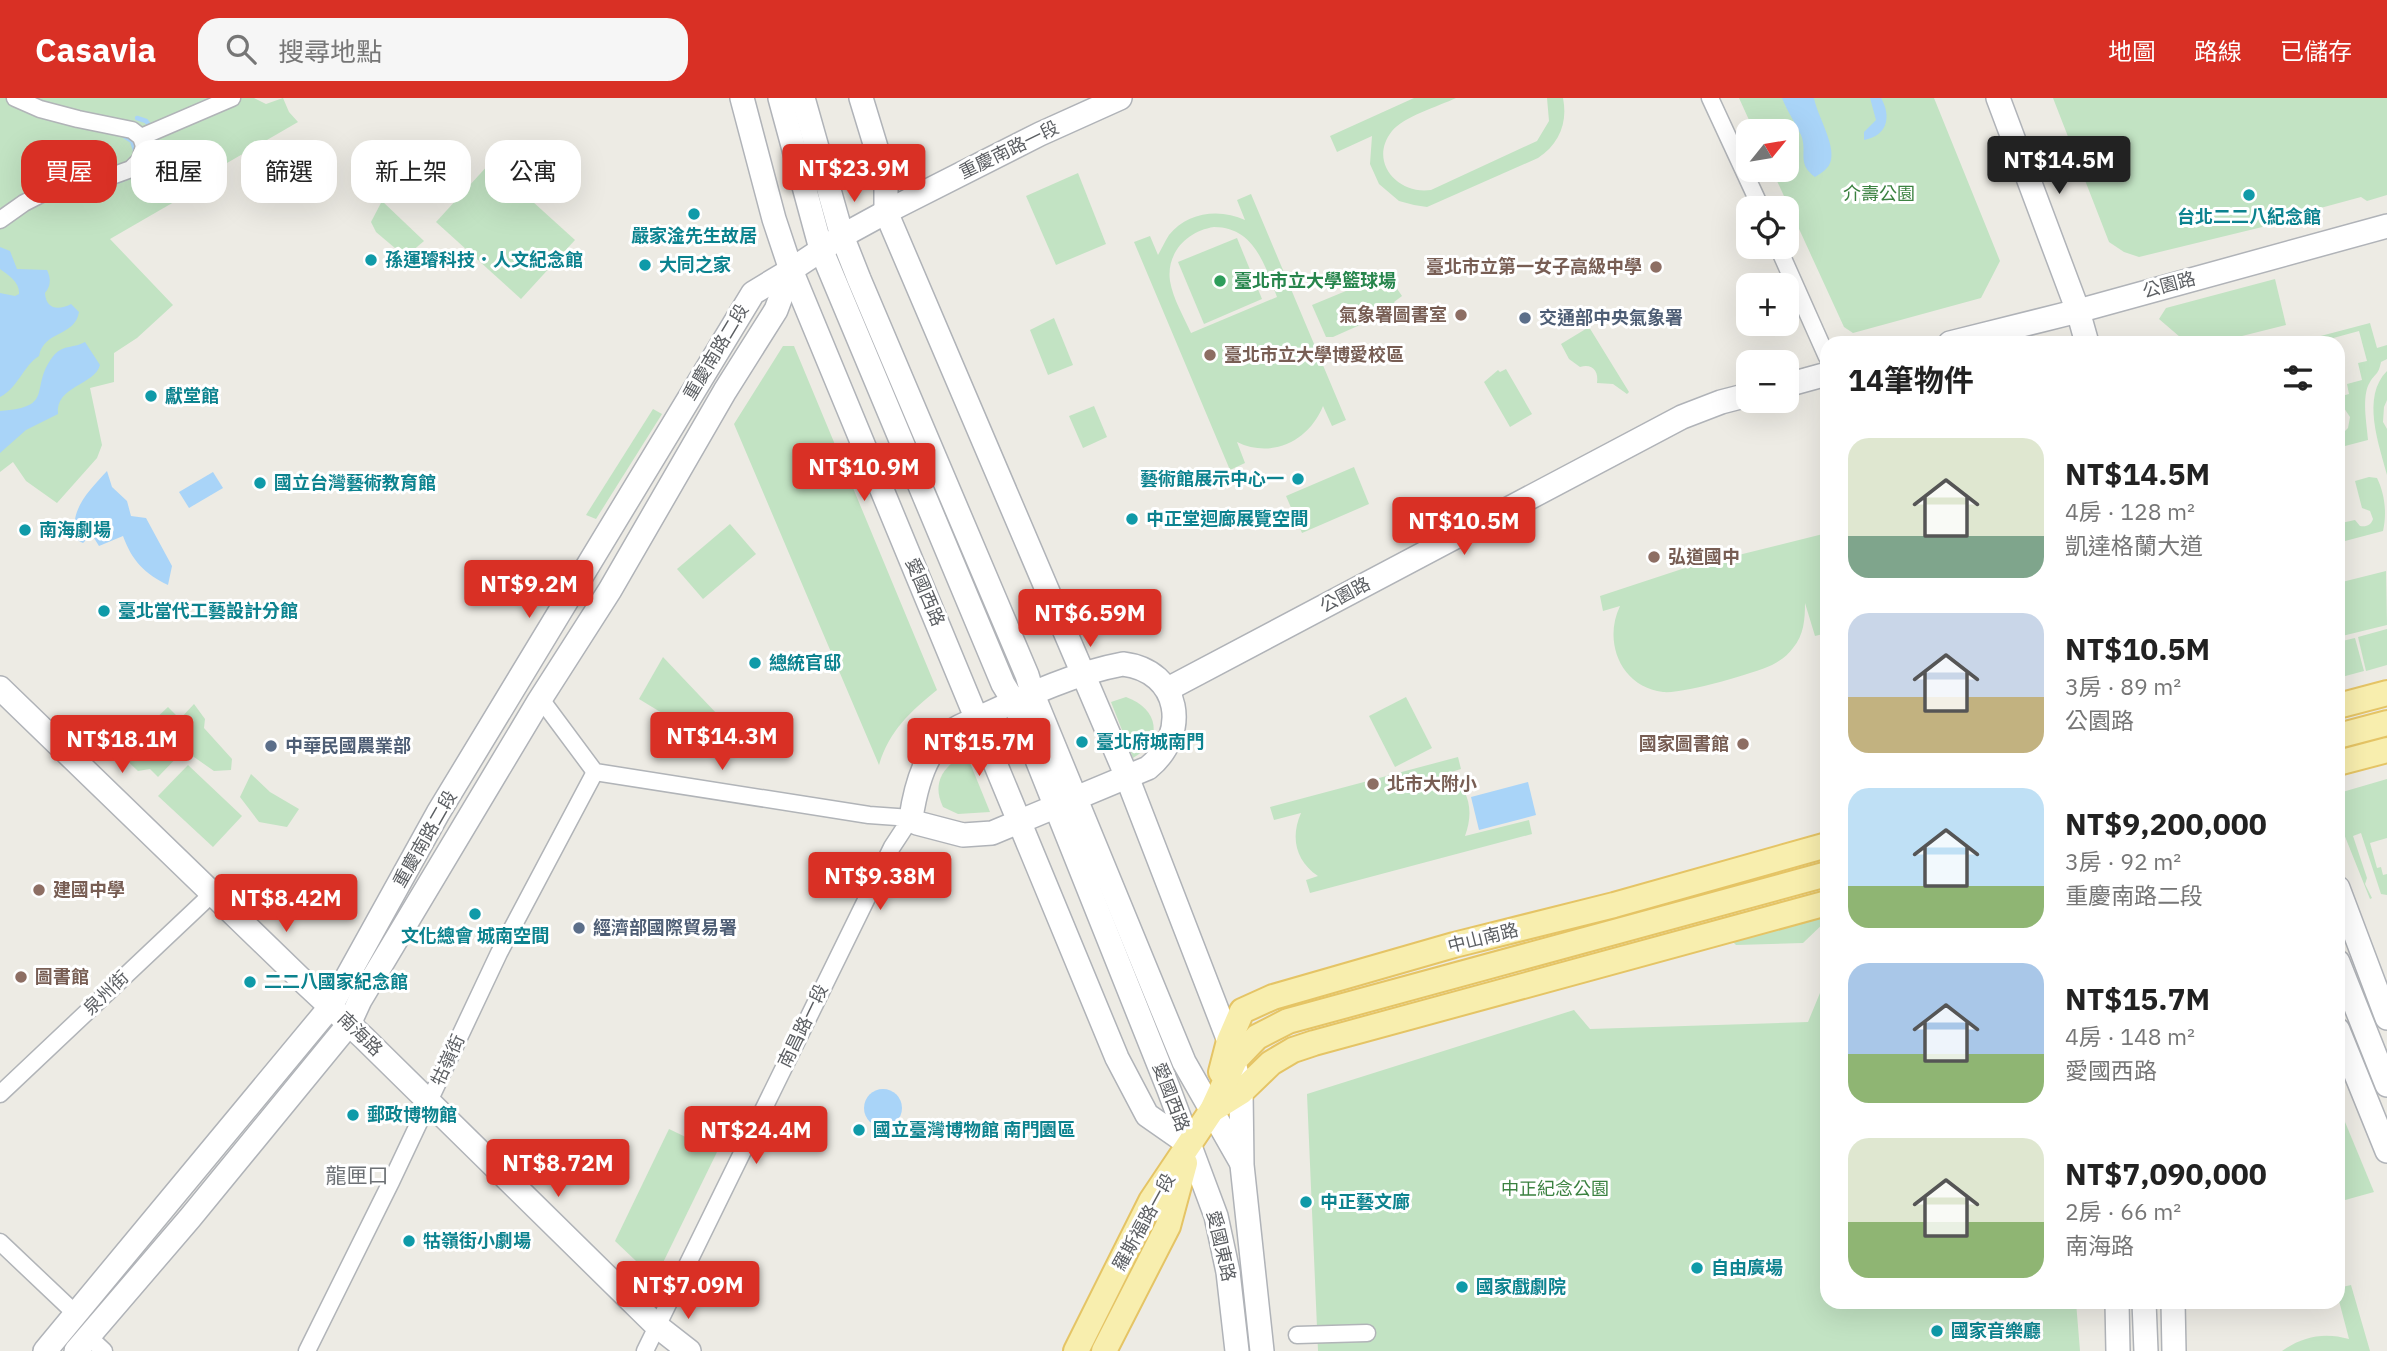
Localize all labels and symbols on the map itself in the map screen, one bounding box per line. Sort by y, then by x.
street label: 重慶南路一段 [955,116,1062,184]
north arrow [1736,119,1799,182]
pin: NT$14.5M [1987,136,2131,196]
pin: NT$23.9M [782,144,926,204]
park label: 介壽公園 [1843,182,1915,205]
marker: 台北二二八紀念館 [2241,187,2257,203]
place label: 台北二二八紀念館 [2177,205,2321,228]
marker: 嚴家淦先生故居 [686,206,702,222]
place label: 嚴家淦先生故居 [631,224,757,247]
place label: 孫運璿科技．人文紀念館 [385,248,583,271]
marker: 孫運璿科技．人文紀念館 [363,252,379,268]
place label: 大同之家 [659,253,731,276]
place label: 臺北市立第一女子高級中學 [1426,255,1642,278]
marker: 大同之家 [637,257,653,273]
marker: 臺北市立第一女子高級中學 [1648,259,1664,275]
street label: 公園路 [2140,266,2198,303]
place label: 臺北市立大學籃球場 [1234,269,1396,292]
marker: 臺北市立大學籃球場 [1212,273,1228,289]
street label: 重慶南路二段 [678,300,753,404]
place label: 氣象署圖書室 [1339,303,1447,326]
place label: 交通部中央氣象署 [1539,306,1683,329]
marker: 氣象署圖書室 [1453,307,1469,323]
marker: 交通部中央氣象署 [1517,310,1533,326]
place label: 臺北市立大學博愛校區 [1224,343,1404,366]
marker: 臺北市立大學博愛校區 [1202,347,1218,363]
place label: 獻堂館 [165,384,219,407]
marker: 獻堂館 [143,388,159,404]
pin: NT$10.9M [792,444,936,503]
place label: 藝術館展示中心一 [1140,467,1284,490]
place label: 國立台灣藝術教育館 [274,471,436,494]
marker: 藝術館展示中心一 [1290,471,1306,487]
marker: 國立台灣藝術教育館 [252,475,268,491]
pin: NT$10.5M [1392,498,1536,557]
place label: 中正堂迴廊展覽空間 [1146,507,1308,530]
marker: 中正堂迴廊展覽空間 [1124,511,1140,527]
place label: 南海劇場 [39,518,111,541]
marker: 南海劇場 [17,522,33,538]
place label: 弘道國中 [1668,545,1740,568]
marker: 弘道國中 [1646,549,1662,565]
street label: 愛國西路 [901,554,950,629]
pin: NT$9.2M [464,560,594,620]
street label: 公園路 [1316,572,1374,617]
pin: NT$6.59M [1018,589,1162,649]
place label: 臺北當代工藝設計分館 [118,599,298,622]
marker: 臺北當代工藝設計分館 [96,603,112,619]
place label: 總統官邸 [769,651,841,674]
marker: 總統官邸 [747,655,763,671]
pin: NT$14.3M [650,712,794,772]
pin: NT$18.1M [50,716,194,775]
pin: NT$15.7M [907,718,1051,778]
place label: 臺北府城南門 [1096,730,1204,753]
place label: 國家圖書館 [1639,732,1729,755]
place label: 中華民國農業部 [285,734,411,757]
marker: 臺北府城南門 [1074,734,1090,750]
marker: 國家圖書館 [1735,736,1751,752]
marker: 中華民國農業部 [263,738,279,754]
place label: 北市大附小 [1387,772,1477,795]
marker: 北市大附小 [1365,776,1381,792]
street label: 重慶南路二段 [388,786,462,891]
pin: NT$9.38M [808,852,952,912]
pin: NT$8.42M [214,874,358,934]
place label: 建國中學 [53,878,125,901]
marker: 建國中學 [31,882,47,898]
marker: 文化總會 城南空間 [467,906,483,922]
place label: 經濟部國際貿易署 [593,916,737,939]
street label: 中山南路 [1445,918,1521,957]
marker: 經濟部國際貿易署 [571,920,587,936]
place label: 文化總會 城南空間 [401,924,549,947]
place label: 圖書館 [35,965,89,988]
street label: 泉州街 [78,966,133,1020]
marker: 圖書館 [13,969,29,985]
place label: 二二八國家紀念館 [264,970,408,993]
marker: 二二八國家紀念館 [242,974,258,990]
street label: 南昌路一段 [772,980,833,1071]
street label: 南海路 [333,1007,388,1061]
street label: 牯嶺街 [426,1030,469,1089]
street label: 愛國西路 [1148,1059,1195,1135]
place label: 郵政博物館 [367,1103,457,1126]
marker: 郵政博物館 [345,1107,361,1123]
pin: NT$24.4M [684,1107,828,1166]
place label: 國立臺灣博物館 南門園區 [873,1118,1075,1141]
marker: 國立臺灣博物館 南門園區 [851,1122,867,1138]
pin: NT$8.72M [486,1140,630,1199]
district label: 龍匣口 [326,1161,389,1189]
street label: 羅斯福路一段 [1107,1169,1180,1275]
park label: 中正紀念公園 [1501,1177,1609,1200]
place label: 中正藝文廊 [1320,1190,1410,1213]
marker: 中正藝文廊 [1298,1194,1314,1210]
street label: 愛國東路 [1202,1208,1241,1284]
place label: 牯嶺街小劇場 [423,1229,531,1252]
marker: 牯嶺街小劇場 [401,1233,417,1249]
place label: 自由廣場 [1711,1256,1783,1279]
marker: 自由廣場 [1689,1260,1705,1276]
pin: NT$7.09M [616,1262,760,1321]
place label: 國家戲劇院 [1476,1275,1566,1298]
marker: 國家戲劇院 [1454,1279,1470,1295]
place label: 國家音樂廳 [1951,1319,2041,1342]
marker: 國家音樂廳 [1929,1323,1945,1339]

